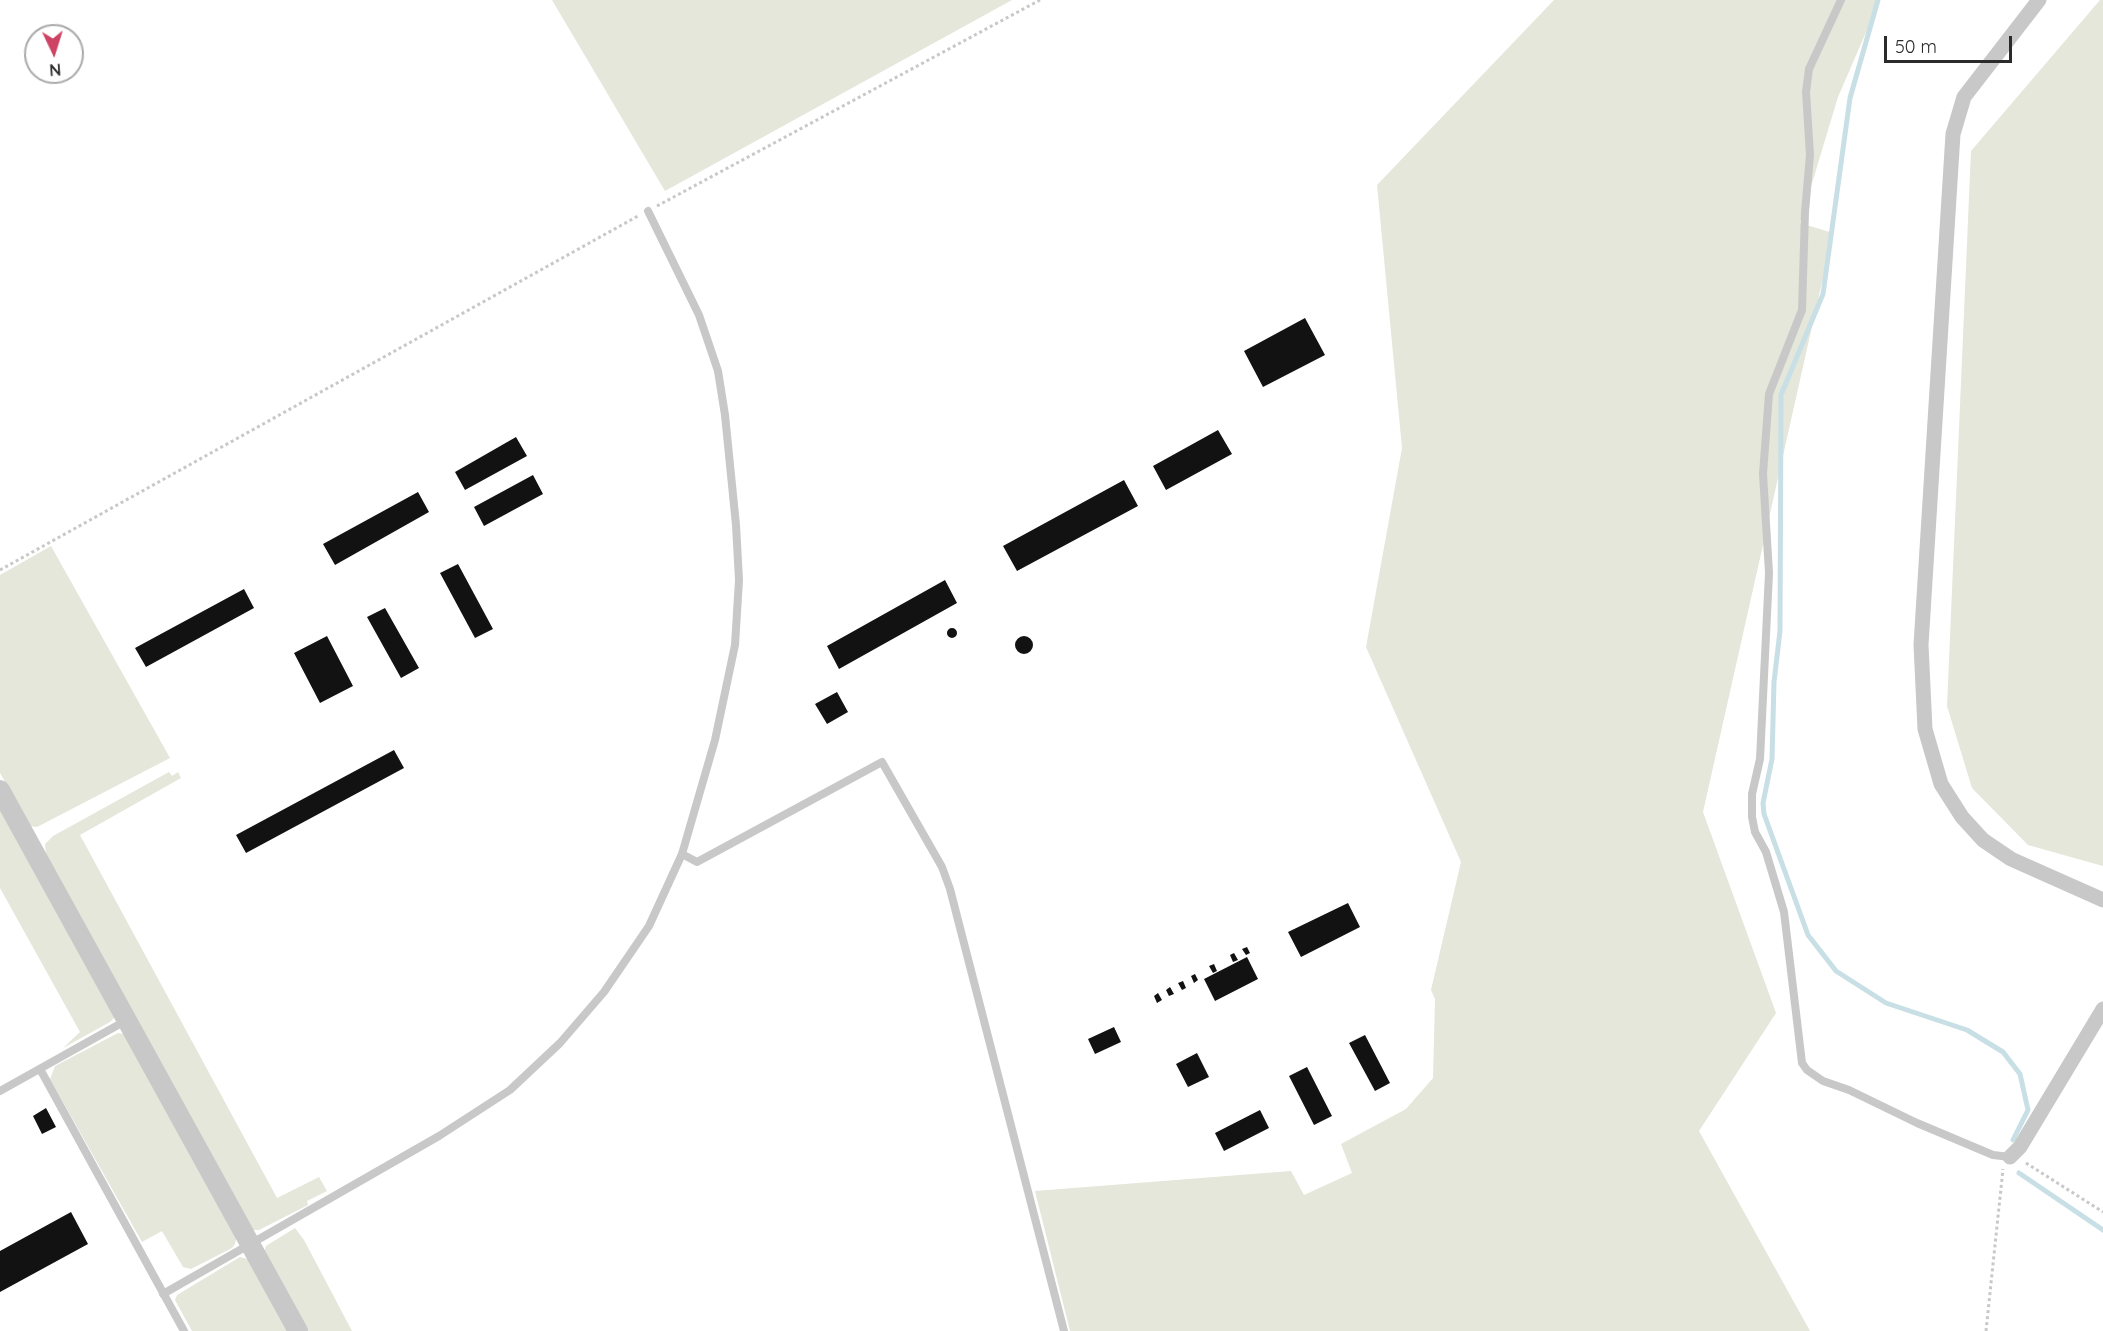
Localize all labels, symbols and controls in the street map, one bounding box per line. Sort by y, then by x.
north arrow [24,24,84,84]
scale bar [1887,24,2014,62]
text: 50 m [1895,35,1937,58]
text: N [49,60,62,80]

